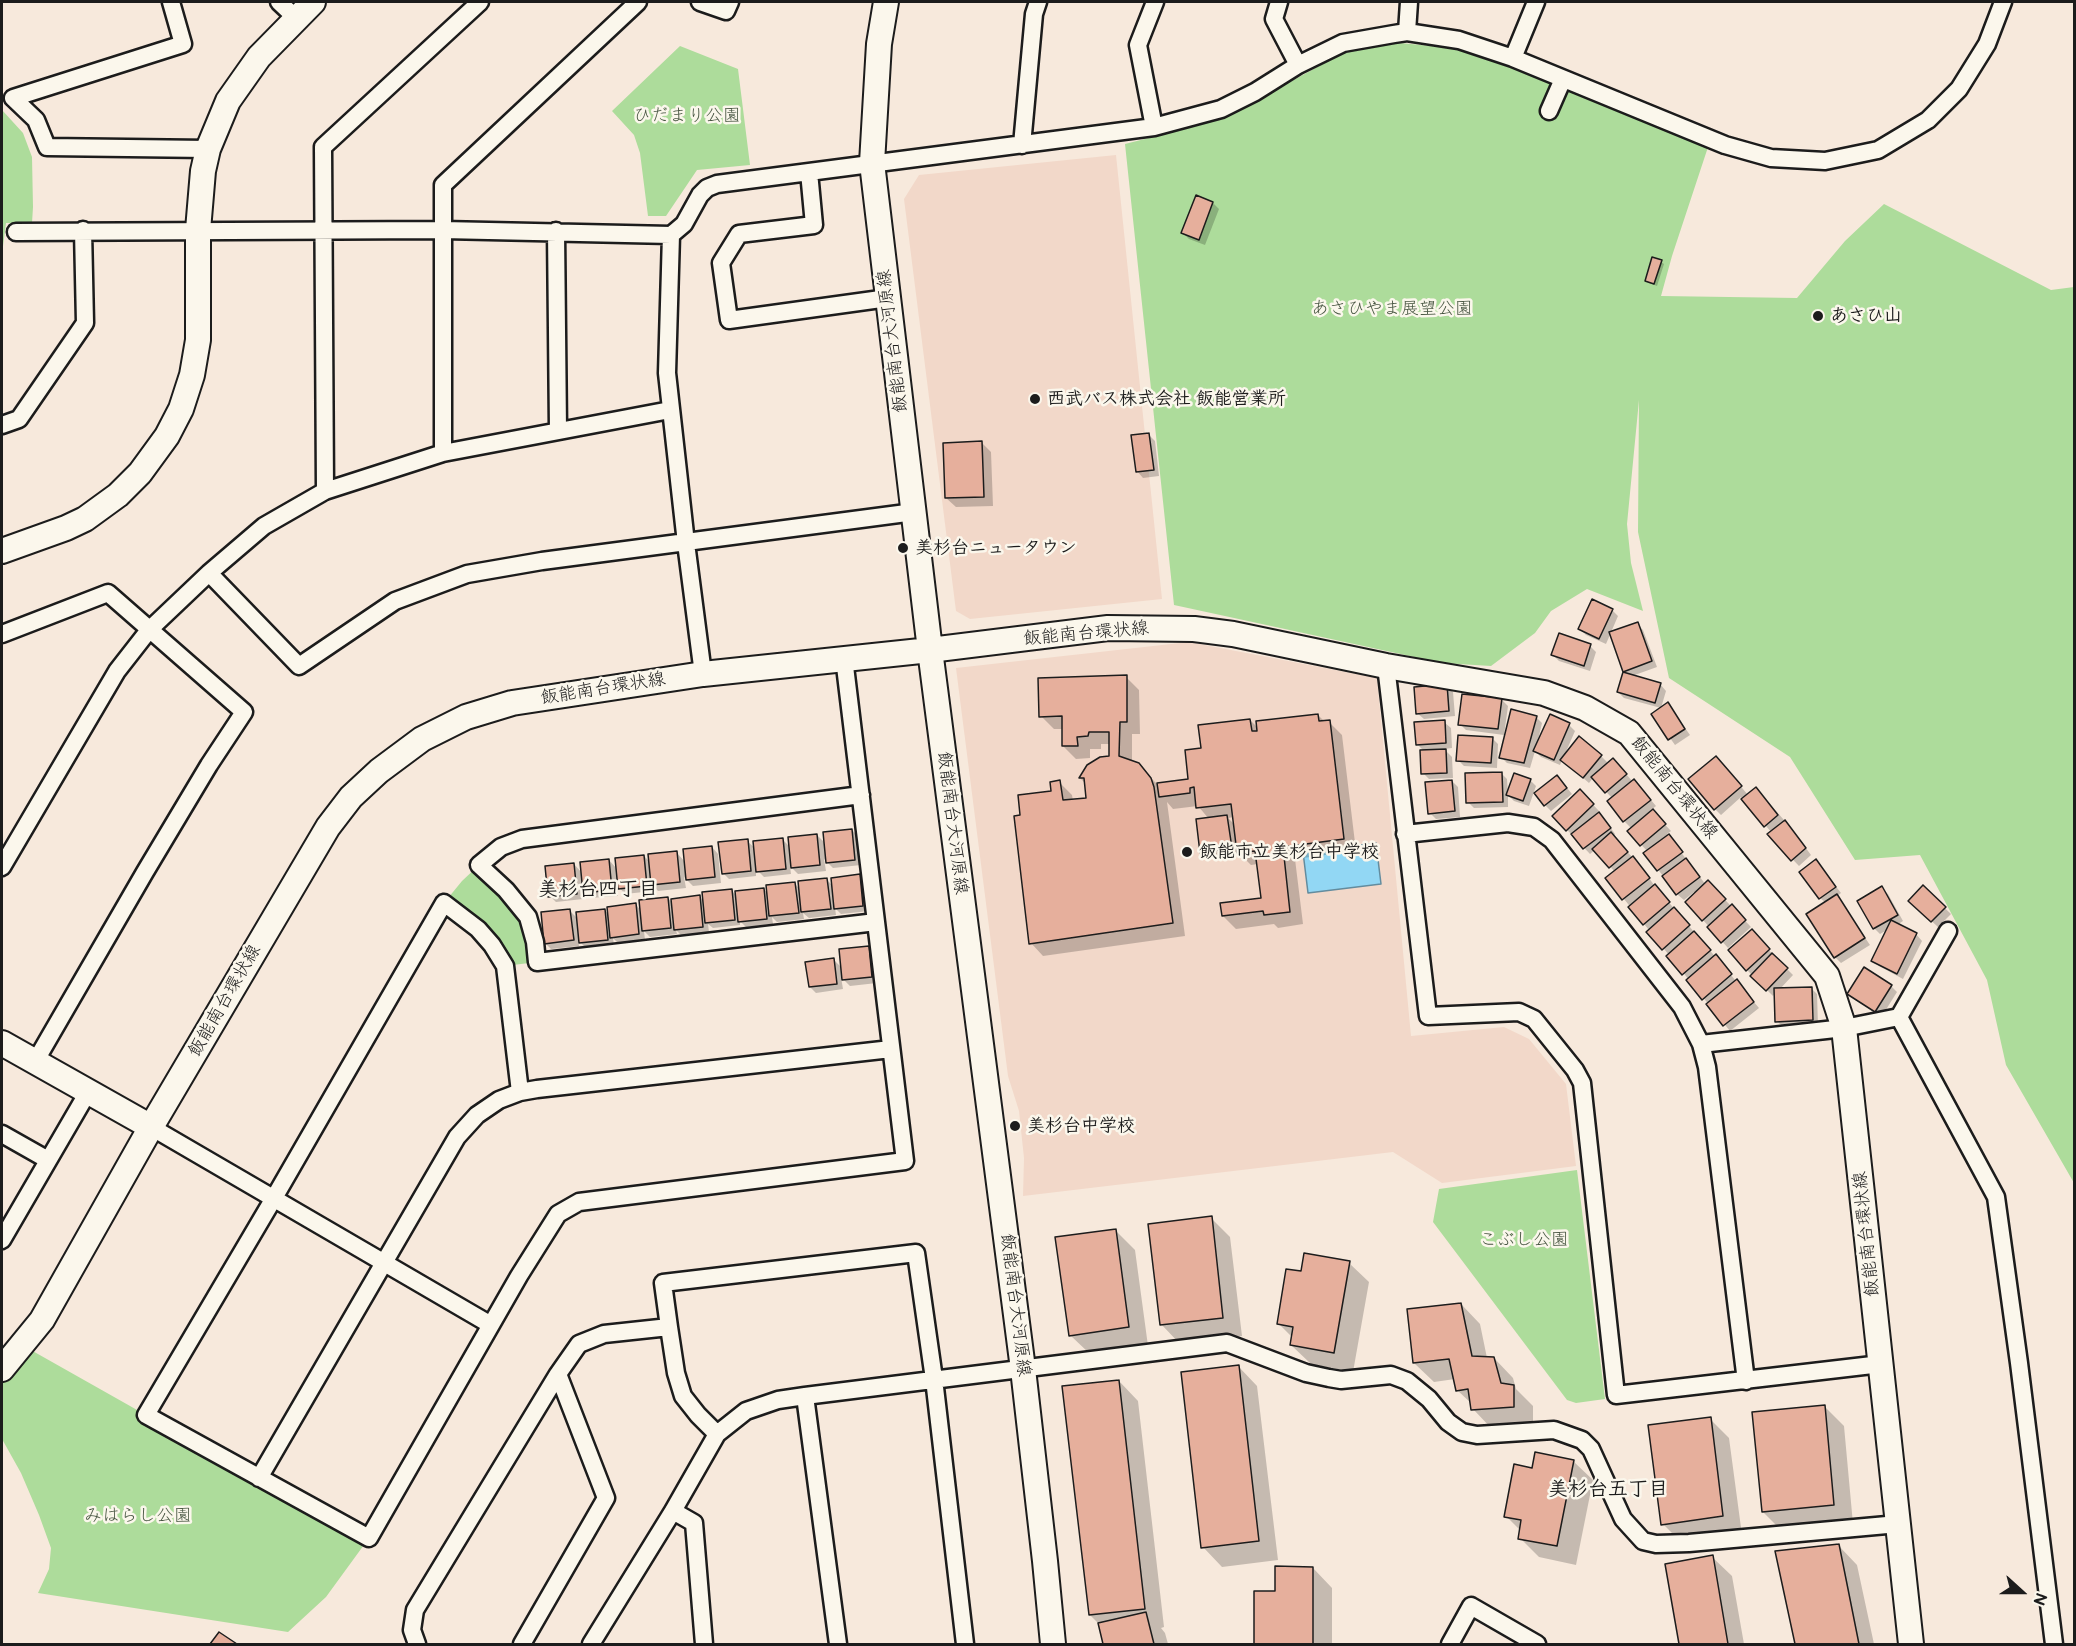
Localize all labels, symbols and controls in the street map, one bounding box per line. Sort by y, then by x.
park label: ひだまり公園 [633,105,741,127]
street label: 飯能南台大河原線 [874,268,912,414]
park label: あさひやま展望公園 [1311,298,1473,320]
place label: あさひ山 [1830,305,1902,327]
marker: あさひ山 [1811,309,1825,323]
place label: 西武バス株式会社 飯能営業所 [1047,388,1286,410]
marker: 西武バス株式会社 飯能営業所 [1028,392,1042,406]
place label: 美杉台ニュータウン [915,537,1077,559]
marker: 美杉台ニュータウン [896,541,910,555]
street label: 飯能南台環状線 [1022,618,1150,650]
street label: 飯能南台環状線 [539,668,667,710]
street label: 飯能南台環状線 [1626,732,1722,844]
street label: 飯能南台大河原線 [933,750,971,896]
place label: 飯能市立美杉台中学校 [1199,841,1379,863]
marker: 飯能市立美杉台中学校 [1180,845,1194,859]
district label: 美杉台四丁目 [538,878,658,902]
street label: 飯能南台環状線 [184,941,266,1061]
place label: 美杉台中学校 [1027,1115,1135,1137]
marker: 美杉台中学校 [1008,1119,1022,1133]
street label: 飯能南台環状線 [1850,1170,1884,1298]
park label: こぶし公園 [1479,1229,1569,1251]
street label: 飯能南台大河原線 [996,1232,1034,1378]
district label: 美杉台五丁目 [1548,1478,1668,1502]
park label: みはらし公園 [84,1505,192,1527]
north arrow [1992,1562,2052,1622]
text: N [2028,1590,2050,1608]

